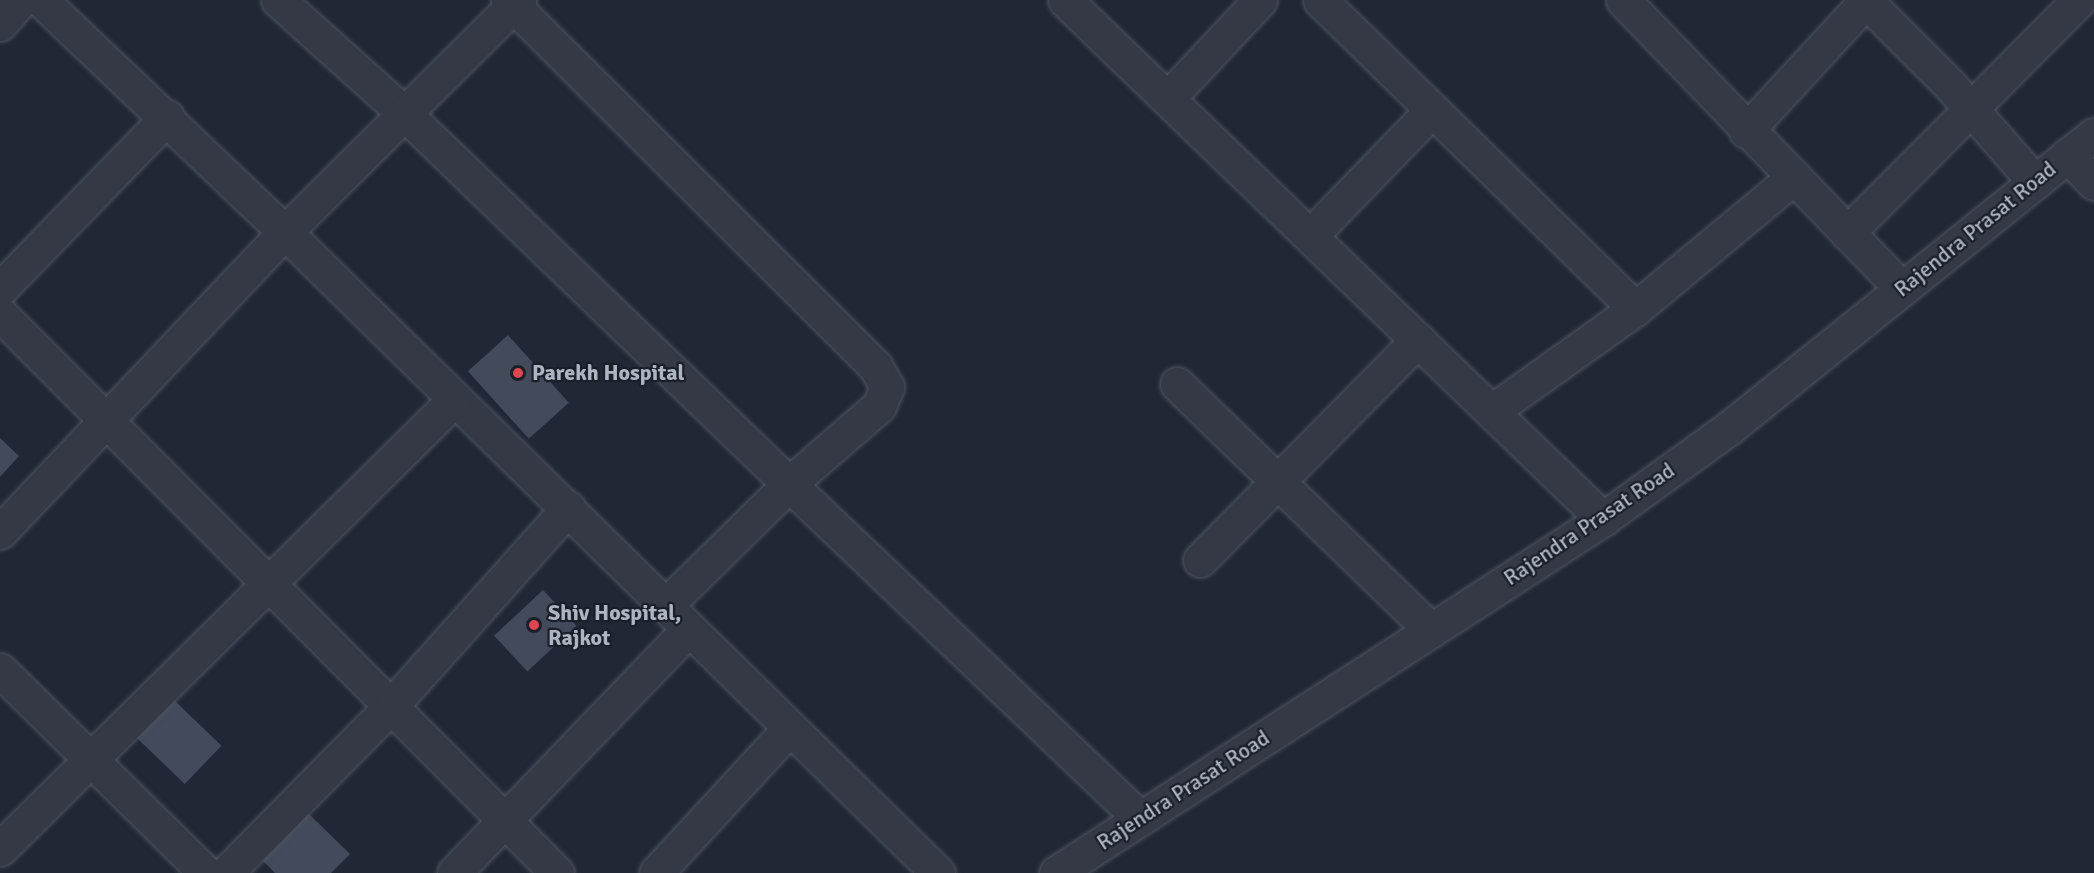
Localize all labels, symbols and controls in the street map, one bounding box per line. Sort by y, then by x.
street label: Rajendra Prasat Road [1889,156,2061,302]
place label: Parekh Hospital [532,360,684,386]
marker: Parekh Hospital [509,364,527,382]
street label: Rajendra Prasat Road [1499,457,1679,591]
place label: Shiv Hospital, Rajkot [548,599,682,650]
marker: Shiv Hospital, Rajkot [525,616,543,634]
street label: Rajendra Prasat Road [1092,724,1274,856]

